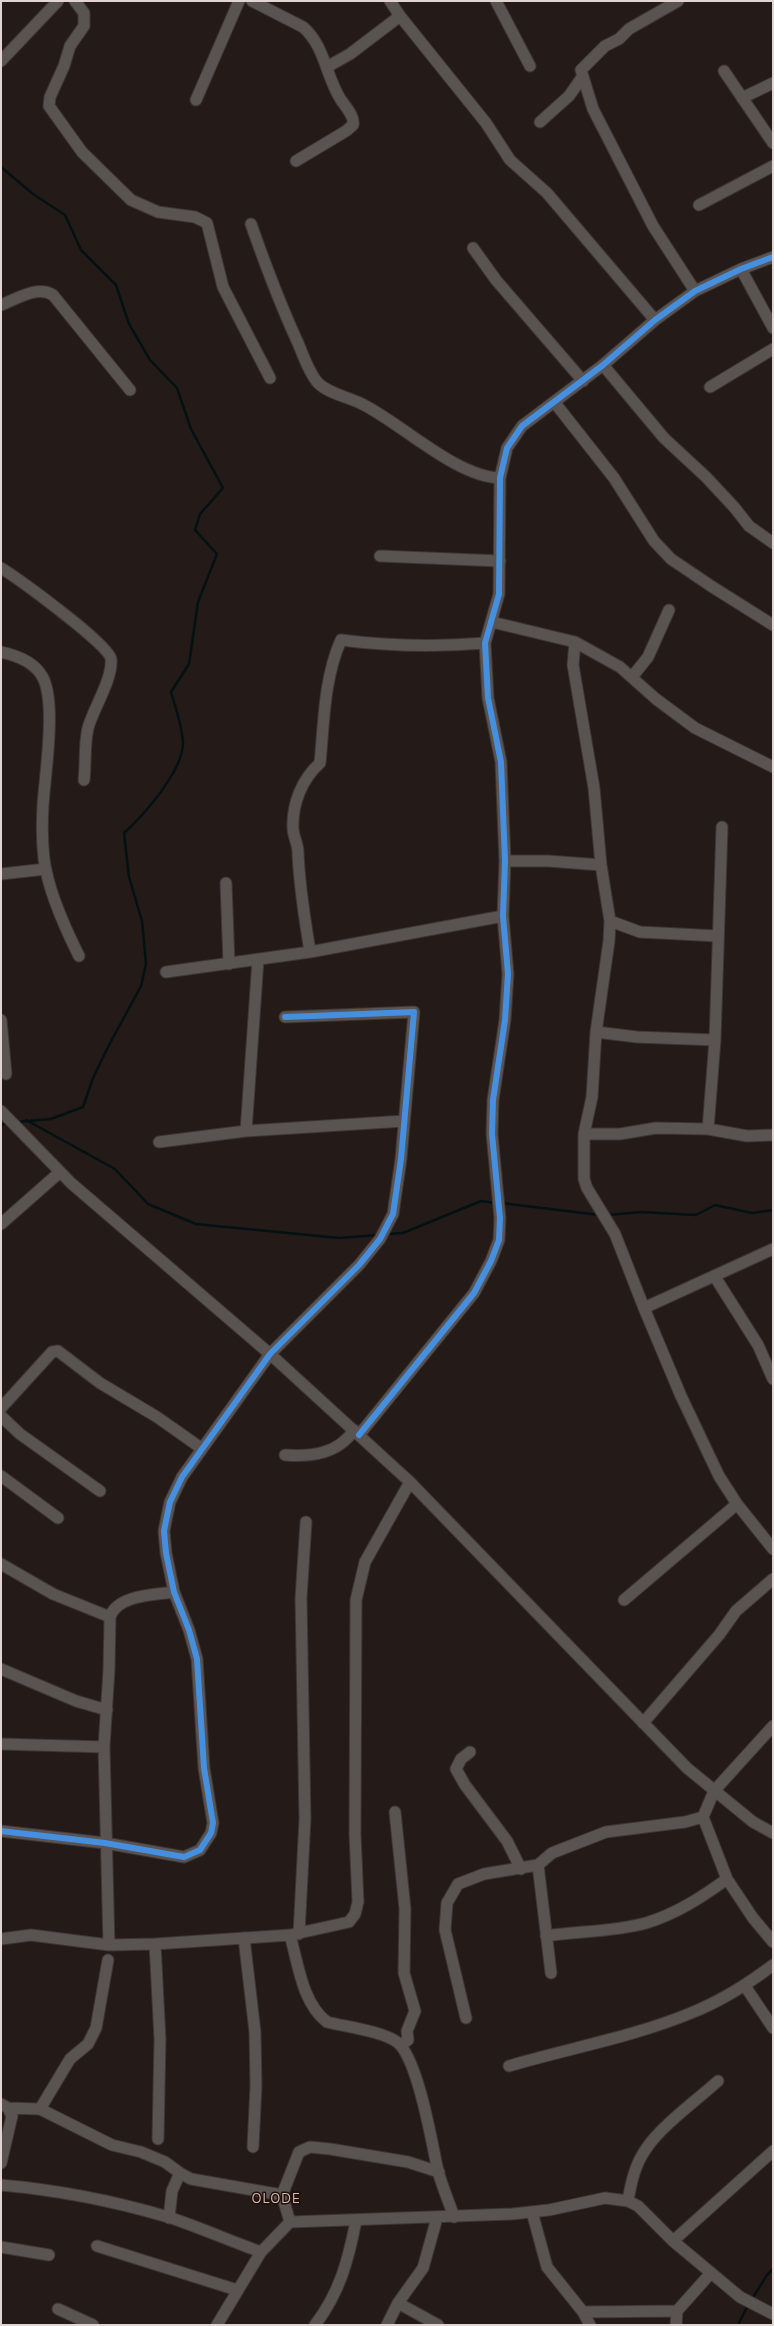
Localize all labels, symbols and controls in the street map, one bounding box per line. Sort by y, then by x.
district label: OLODE [251,2191,301,2207]

